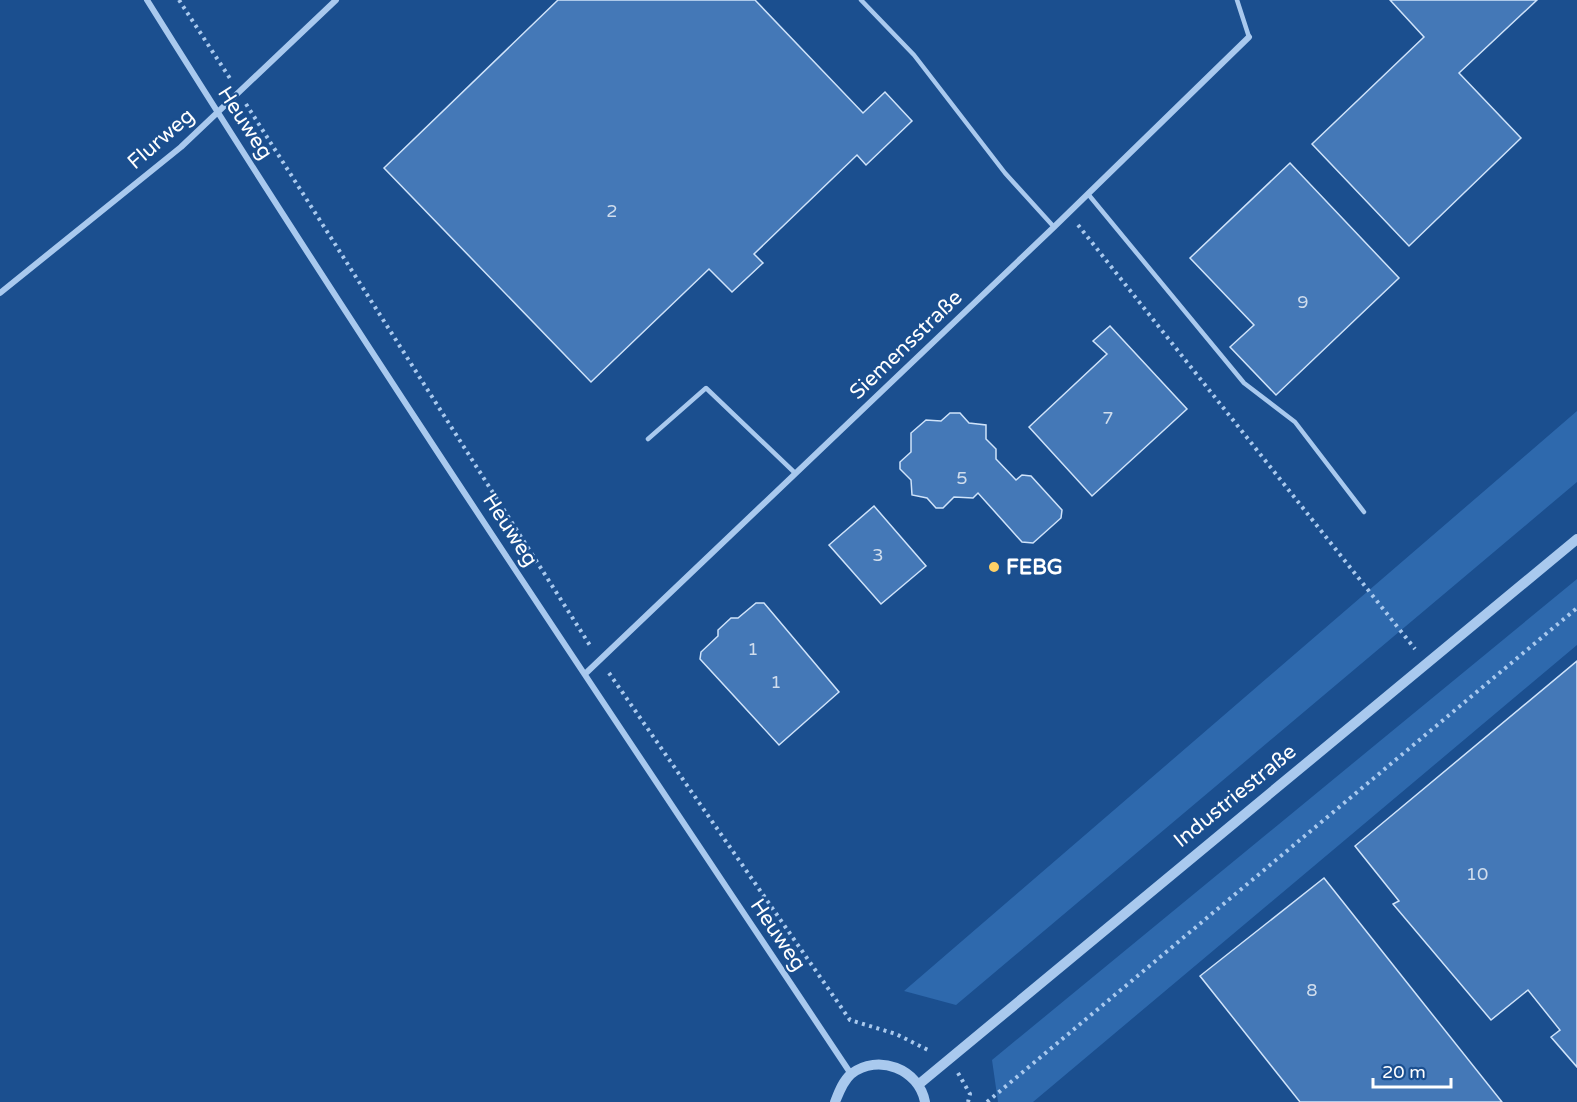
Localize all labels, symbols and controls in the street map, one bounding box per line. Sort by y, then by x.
street label: Heuweg [212,82,278,164]
street label: Flurweg [122,103,200,175]
house number: 2 [606,200,618,222]
street label: Siemensstraße [845,285,967,405]
house number: 9 [1297,291,1309,313]
house number: 7 [1102,407,1114,429]
house number: 5 [956,467,968,489]
street label: Heuweg [477,489,543,571]
house number: 3 [872,544,884,566]
place label: FEBG [1006,555,1063,580]
marker: FEBG [987,560,1001,574]
house number: 1 [747,638,759,660]
house number: 1 [770,671,782,693]
street label: Industriestraße [1169,739,1301,853]
house number: 10 [1466,863,1488,885]
street label: Heuweg [745,894,811,976]
house number: 8 [1306,979,1318,1001]
scale bar [1373,1051,1451,1089]
text: 20 m [1382,1061,1426,1083]

